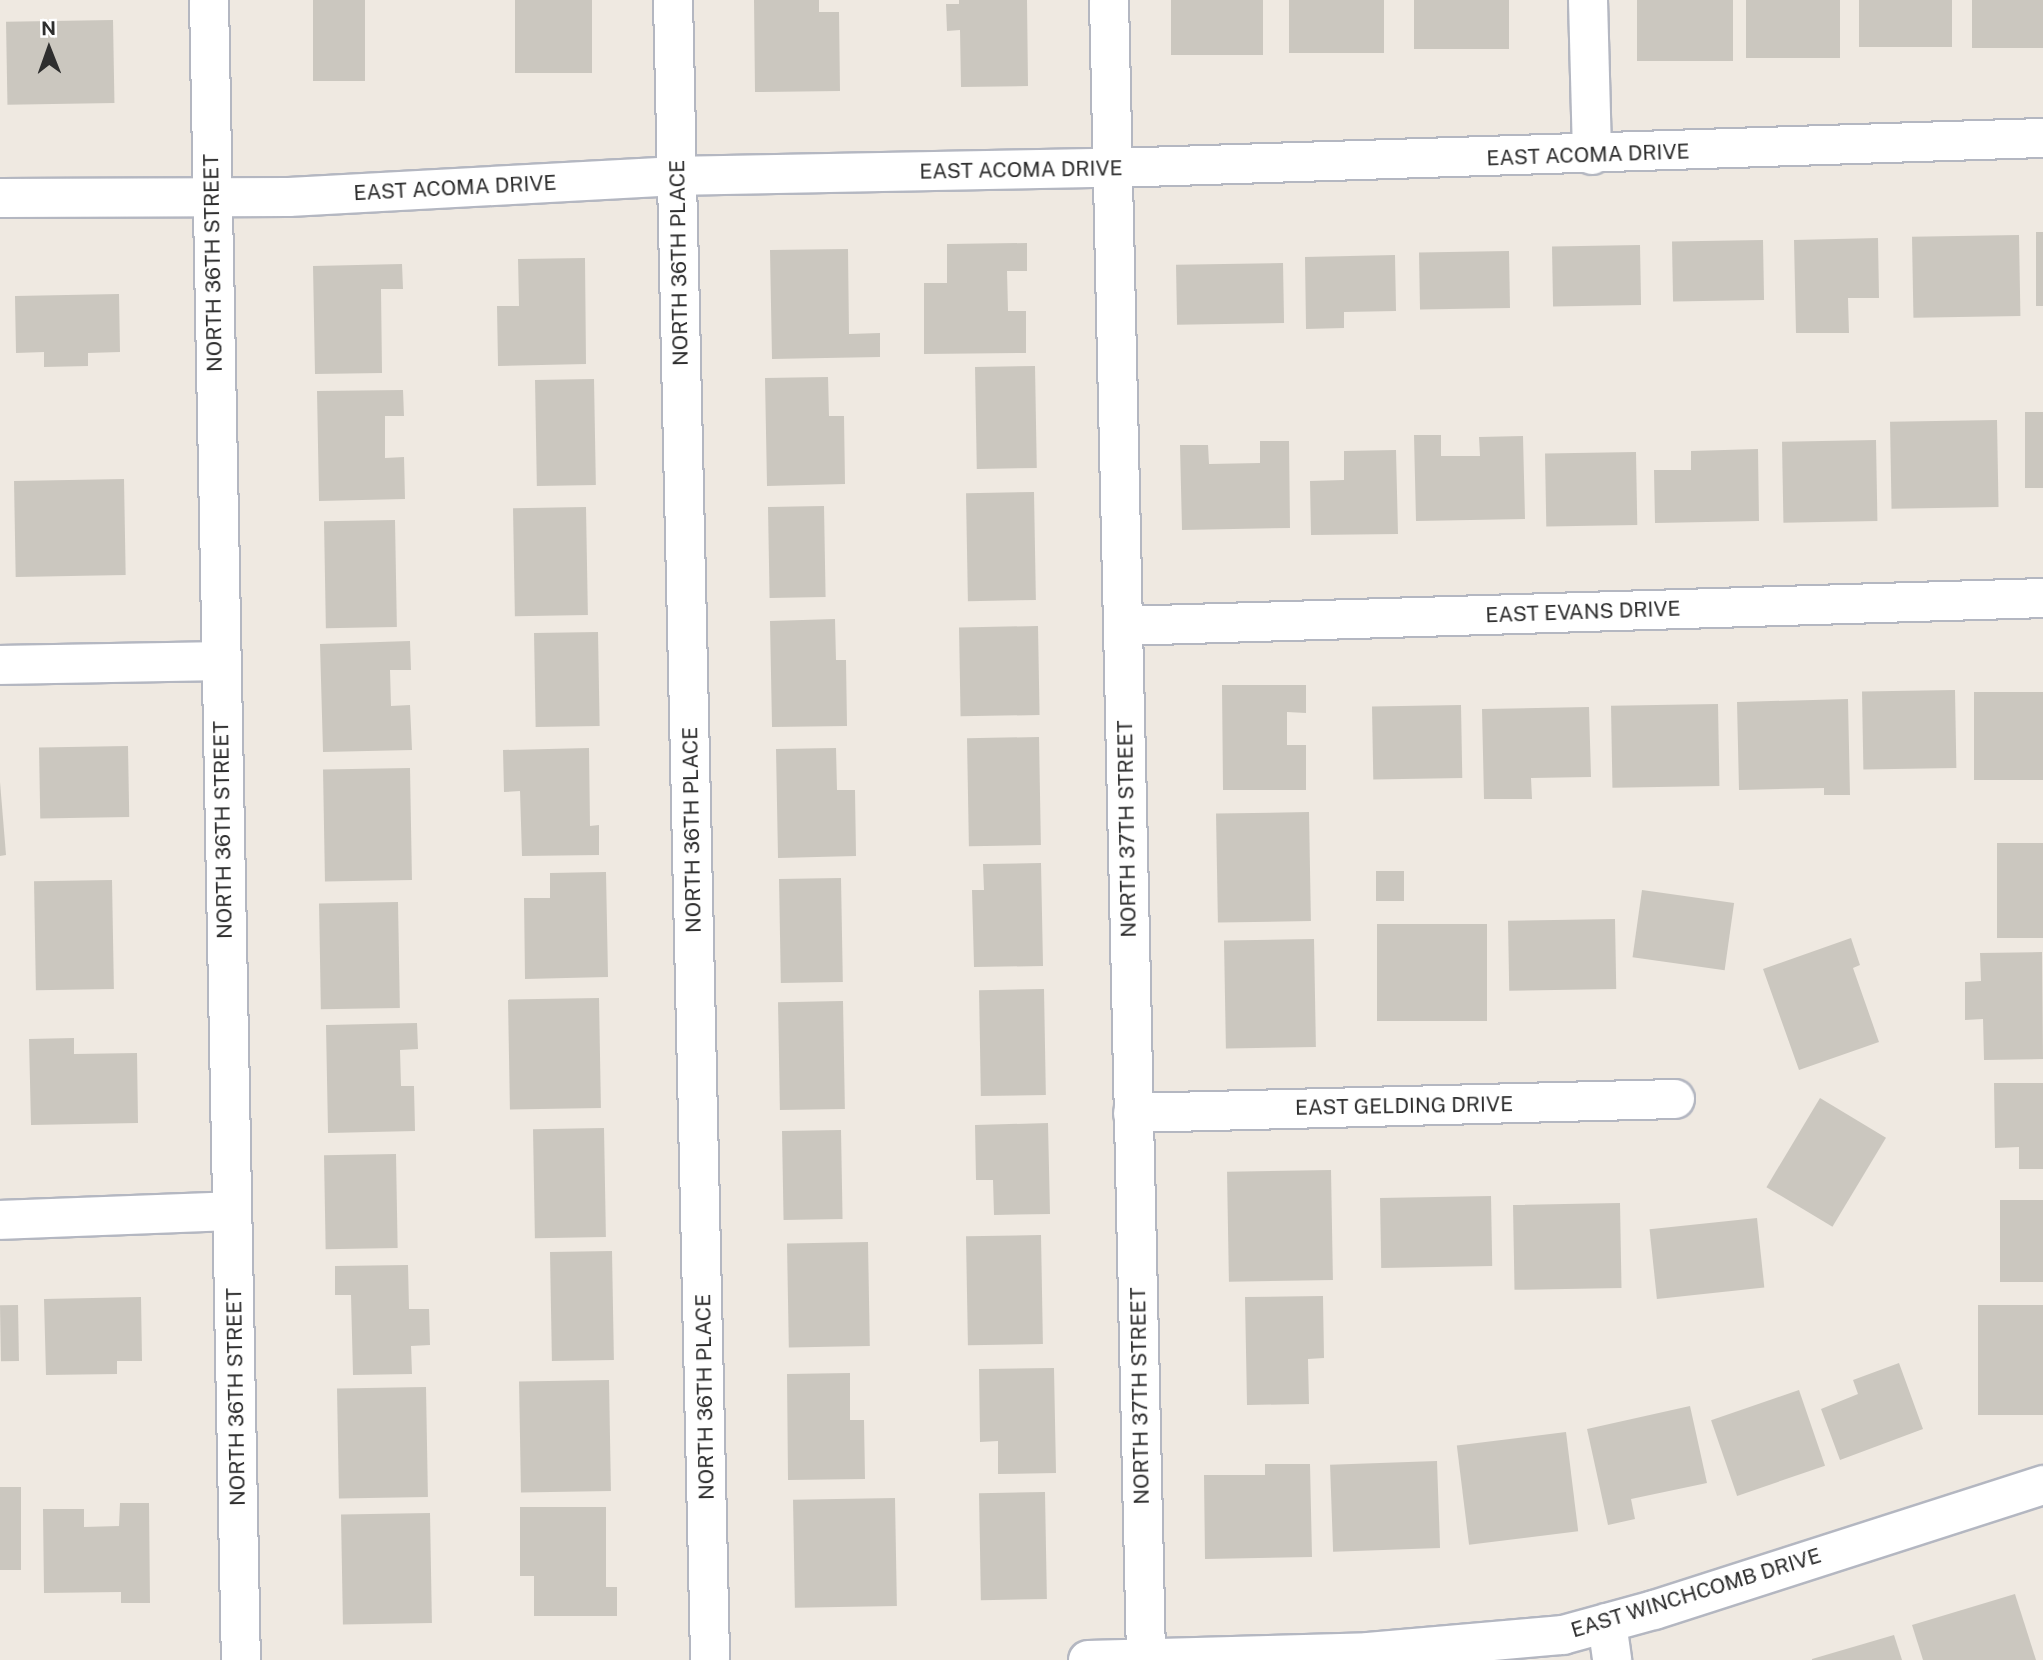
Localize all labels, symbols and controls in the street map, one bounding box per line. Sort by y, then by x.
north arrow [14,14,84,84]
text: N [41,17,56,39]
street label: EAST ACOMA DRIVE [1486,139,1690,171]
street label: NORTH 36TH STREET [198,154,228,372]
street label: EAST ACOMA DRIVE [919,156,1123,184]
street label: NORTH 36TH PLACE [665,160,693,366]
street label: EAST ACOMA DRIVE [353,170,557,206]
street label: EAST EVANS DRIVE [1485,596,1681,628]
street label: NORTH 37TH STREET [1113,720,1141,938]
street label: NORTH 36TH STREET [208,721,238,939]
street label: NORTH 36TH PLACE [678,727,706,933]
street label: EAST GELDING DRIVE [1295,1091,1513,1121]
street label: NORTH 37TH STREET [1126,1287,1154,1505]
street label: NORTH 36TH STREET [221,1288,251,1506]
street label: NORTH 36TH PLACE [691,1294,719,1500]
street label: EAST WINCHCOMB DRIVE [1568,1543,1824,1643]

